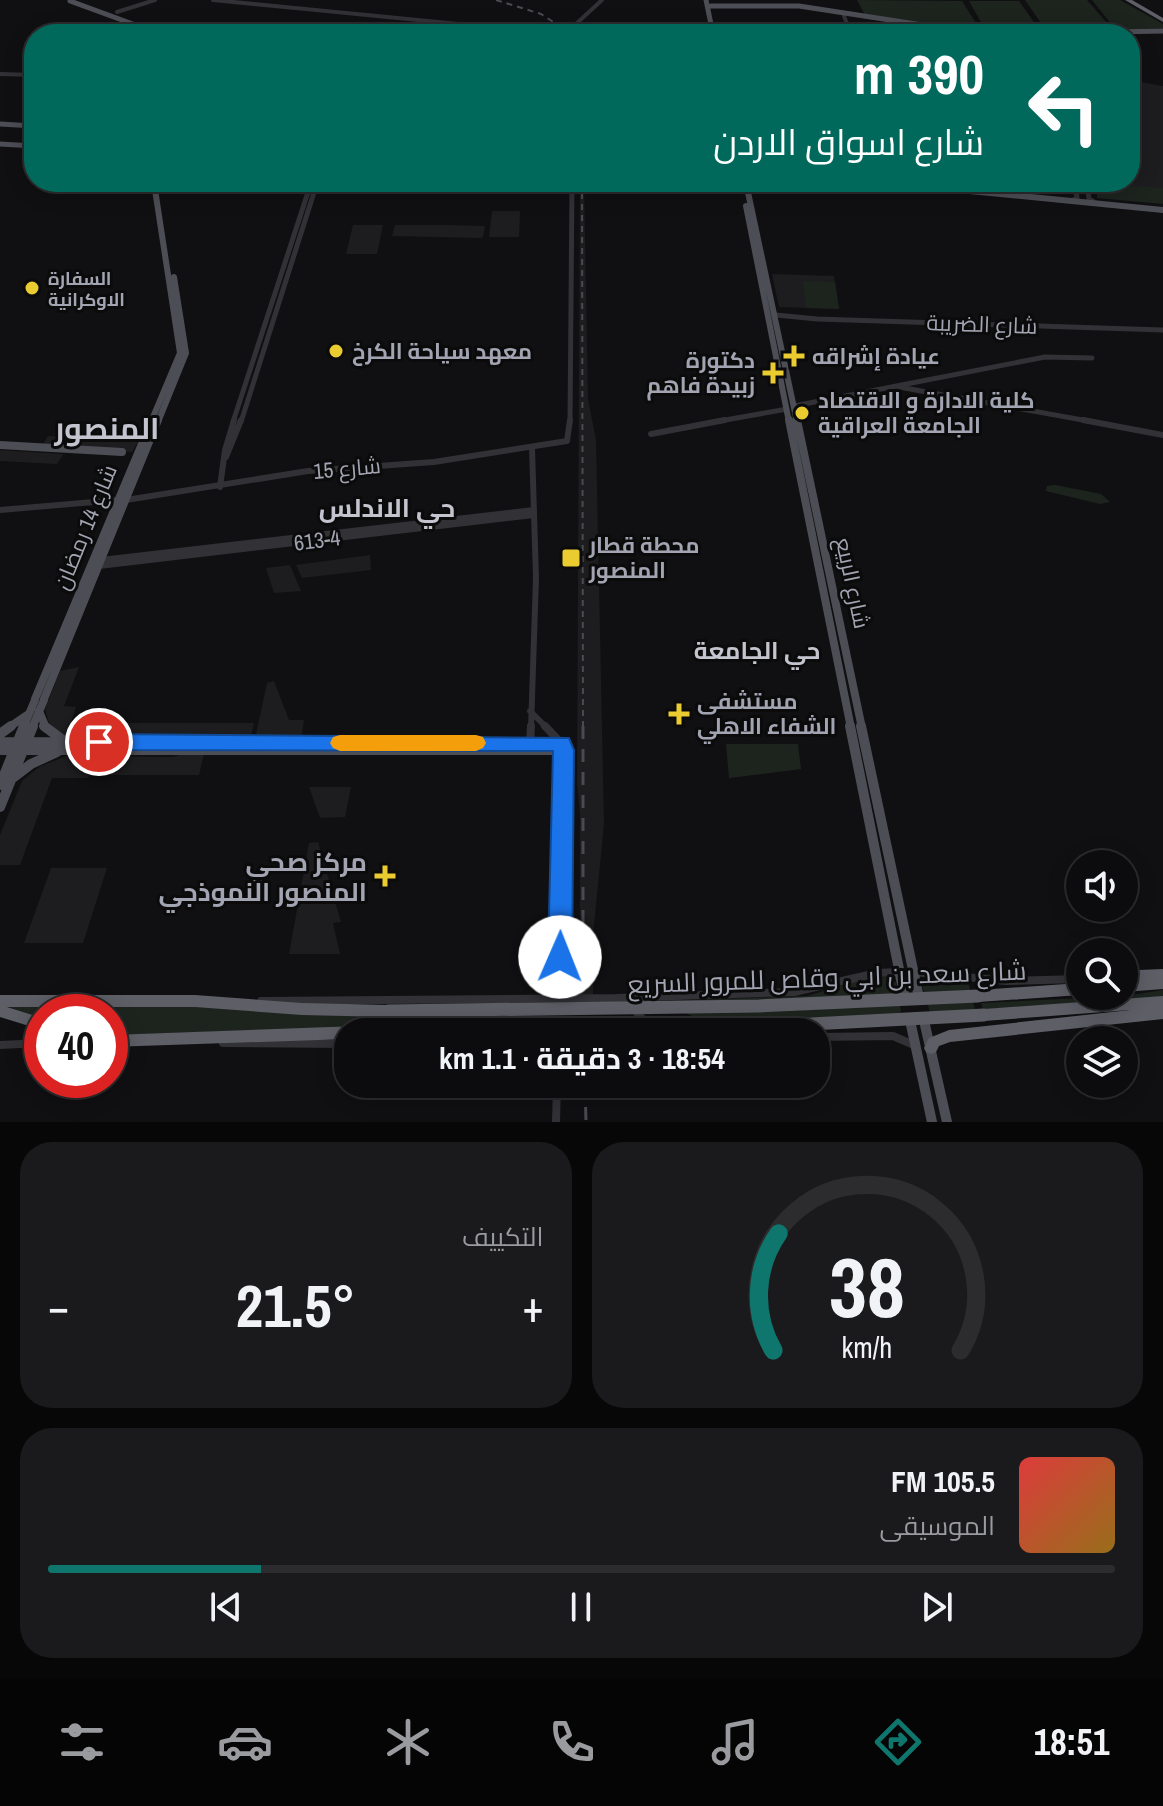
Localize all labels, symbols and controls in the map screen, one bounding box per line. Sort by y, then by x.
text: 390 m [854,36,984,111]
icon: left [1012,56,1116,160]
text: شارع اسواق الاردن [713,118,984,166]
place label: السفارة الاوكرانية [48,266,125,312]
marker: السفارة الاوكرانية [23,279,41,297]
street label: شارع الضريبة [926,307,1038,341]
place label: معهد سياحة الكرخ [352,336,532,366]
place label: عيادة إشراقه [812,341,940,371]
marker: معهد سياحة الكرخ [327,342,345,360]
place label: دكتورة زبيدة فاهم [647,345,755,401]
marker: عيادة إشراقه [783,345,805,367]
marker: دكتورة زبيدة فاهم [762,362,784,384]
place label: كلية الادارة و الاقتصاد الجامعة العراقية [818,385,1035,440]
marker: كلية الادارة و الاقتصاد الجامعة العراقية [793,404,811,422]
district label: المنصور [54,408,159,448]
street label: شارع 15 [312,450,382,486]
street label: شارع 14 رمضان [46,460,124,594]
district label: حي الاندلس [319,490,455,529]
street label: 613-4 [292,522,342,558]
place label: محطة قطار المنصور [588,530,700,585]
street label: شارع الربيع [829,535,877,631]
marker: محطة قطار المنصور [560,547,582,569]
district label: حي الجامعة [694,634,820,670]
place label: مستشفى الشفاء الاهلي [697,686,836,744]
marker: مستشفى الشفاء الاهلي [668,703,690,725]
pin [65,708,133,776]
icon: arrive [77,720,121,764]
place label: مركز صحي المنصور النموذجي [158,844,367,913]
map controls [1066,850,1138,1098]
button: sound [1066,850,1138,922]
marker: مركز صحي المنصور النموذجي [374,865,396,887]
position arrow [518,915,602,999]
button: search [1066,938,1138,1010]
street label: شارع سعد بن ابي وقاص للمرور السريع [627,953,1027,1005]
speed limit sign: 40 [24,994,128,1098]
button: layers [1066,1026,1138,1098]
text: 18:54 · 3 دقيقة · 1.1 km [439,1038,725,1078]
text: التكييف [462,1219,544,1254]
text: 38 [829,1231,905,1343]
text: 21.5° [236,1265,356,1346]
text: − [48,1276,69,1336]
text: + [522,1276,543,1336]
text: km/h [842,1328,893,1367]
text: 105.5 FM [891,1461,995,1501]
text: الموسيقى [880,1508,995,1543]
icon: previous [204,1585,248,1629]
icon: pause [559,1585,603,1629]
icon: next [915,1585,959,1629]
icon: filters [54,1714,110,1770]
icon: car [217,1714,273,1770]
icon: climate [380,1714,436,1770]
icon: phone [544,1714,600,1770]
icon: music [707,1714,763,1770]
icon: directions [870,1714,926,1770]
text: 18:51 [1034,1718,1109,1766]

